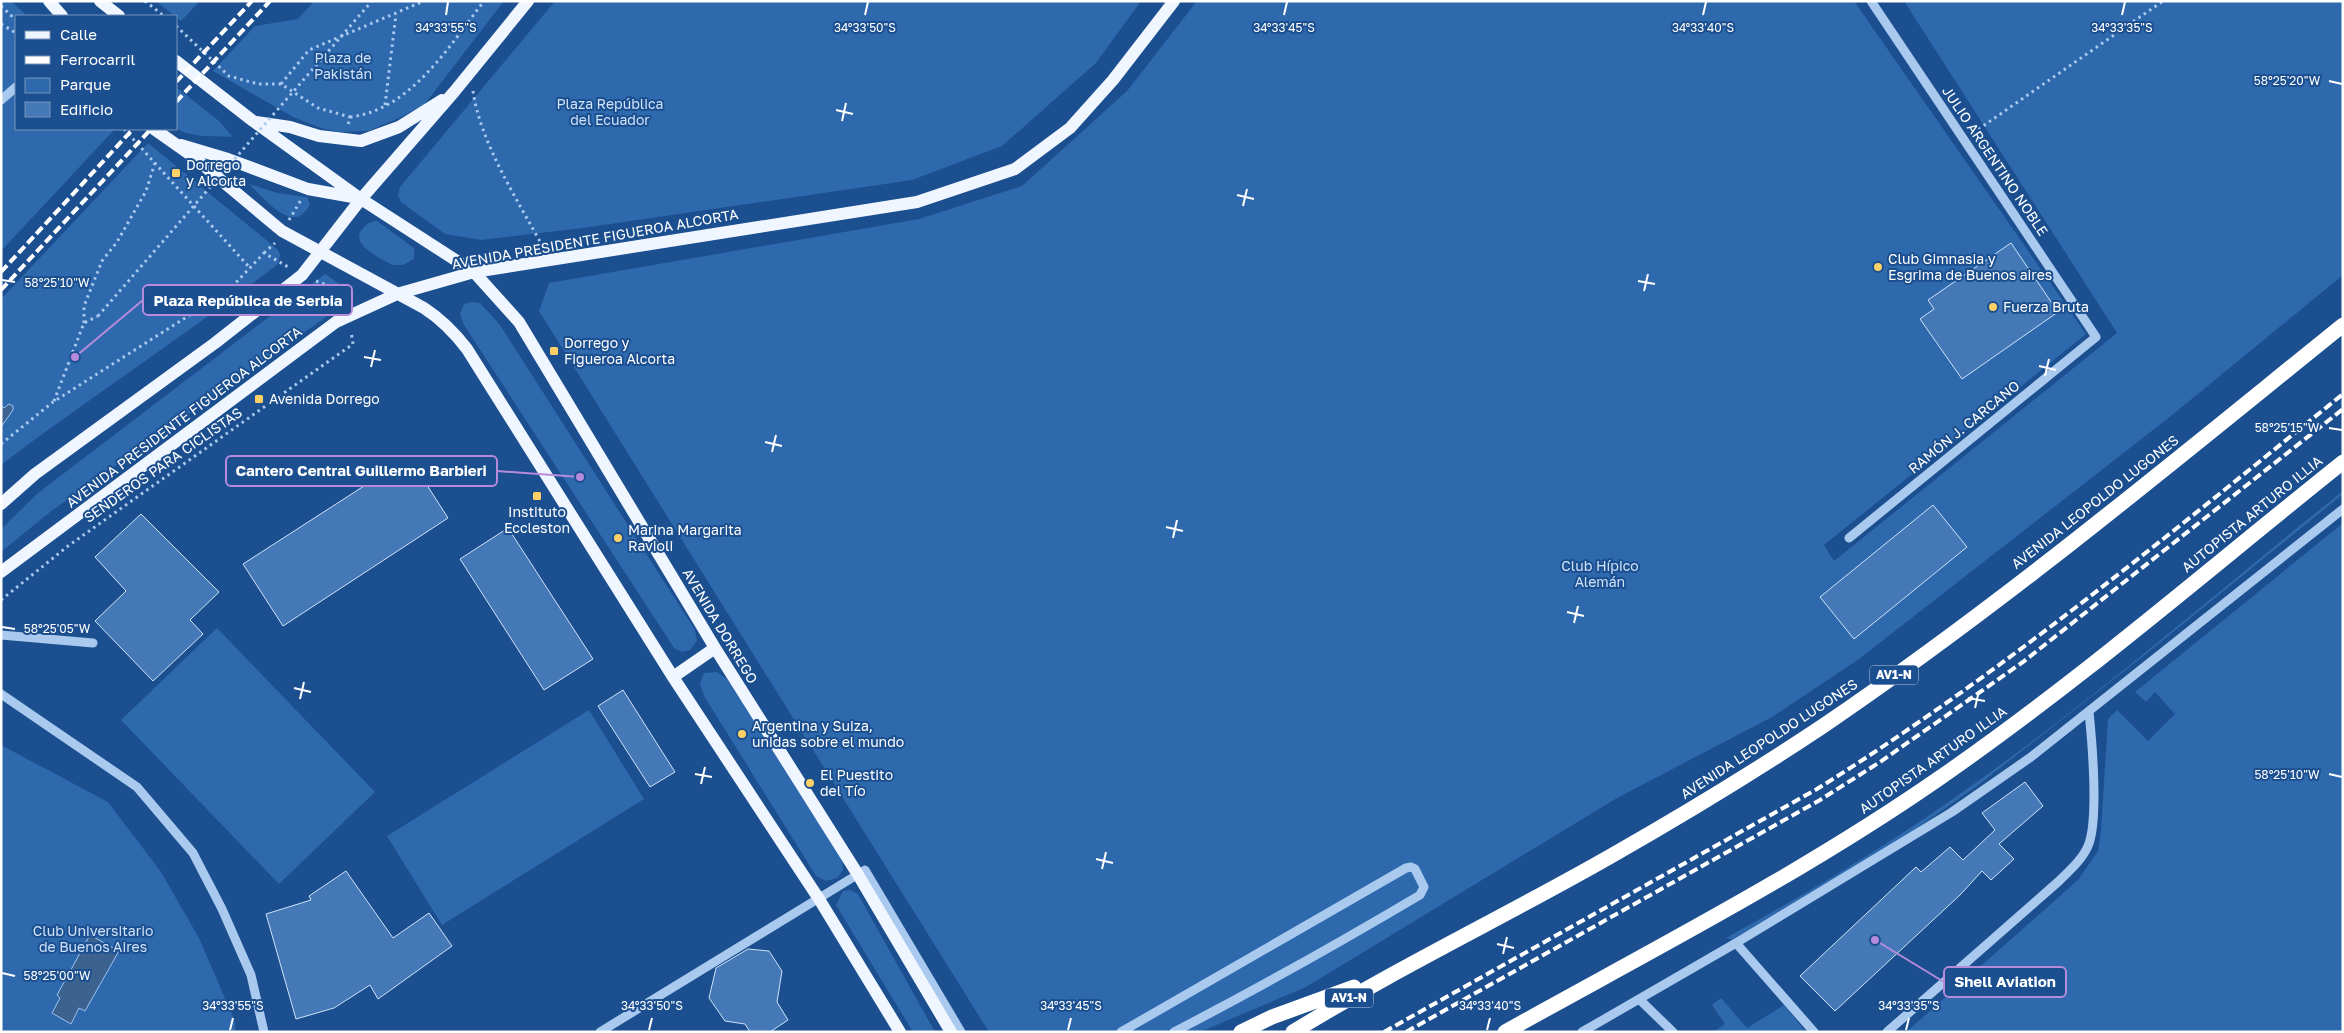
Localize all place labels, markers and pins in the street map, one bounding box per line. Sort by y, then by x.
place label: Dorrego y Alcorta [186,156,246,189]
marker: Dorrego y Alcorta [170,167,182,179]
place label: Club Gimnasia y Esgrima de Buenos aires [1888,250,2052,283]
marker: Club Gimnasia y Esgrima de Buenos aires [1872,261,1884,273]
callout: Plaza República de Serbia [143,285,352,315]
place label: Fuerza Bruta [2003,298,2089,315]
marker: Fuerza Bruta [1987,301,1999,313]
place label: Dorrego y Figueroa Alcorta [564,334,675,367]
marker: Dorrego y Figueroa Alcorta [548,345,560,357]
place label: Avenida Dorrego [269,390,380,407]
marker: Avenida Dorrego [253,393,265,405]
callout: Cantero Central Guillermo Barbieri [226,456,497,486]
marker: Instituto Eccleston [531,490,543,502]
place label: Instituto Eccleston [504,503,570,536]
place label: Marina Margarita Ravioli [628,521,742,554]
marker: Marina Margarita Ravioli [612,532,624,544]
place label: Argentina y Suiza, unidas sobre el mundo [752,717,904,750]
marker: Argentina y Suiza, unidas sobre el mundo [736,728,748,740]
place label: El Puestito del Tío [820,766,893,799]
marker: El Puestito del Tío [804,777,816,789]
callout: Shell Aviation [1944,967,2066,997]

